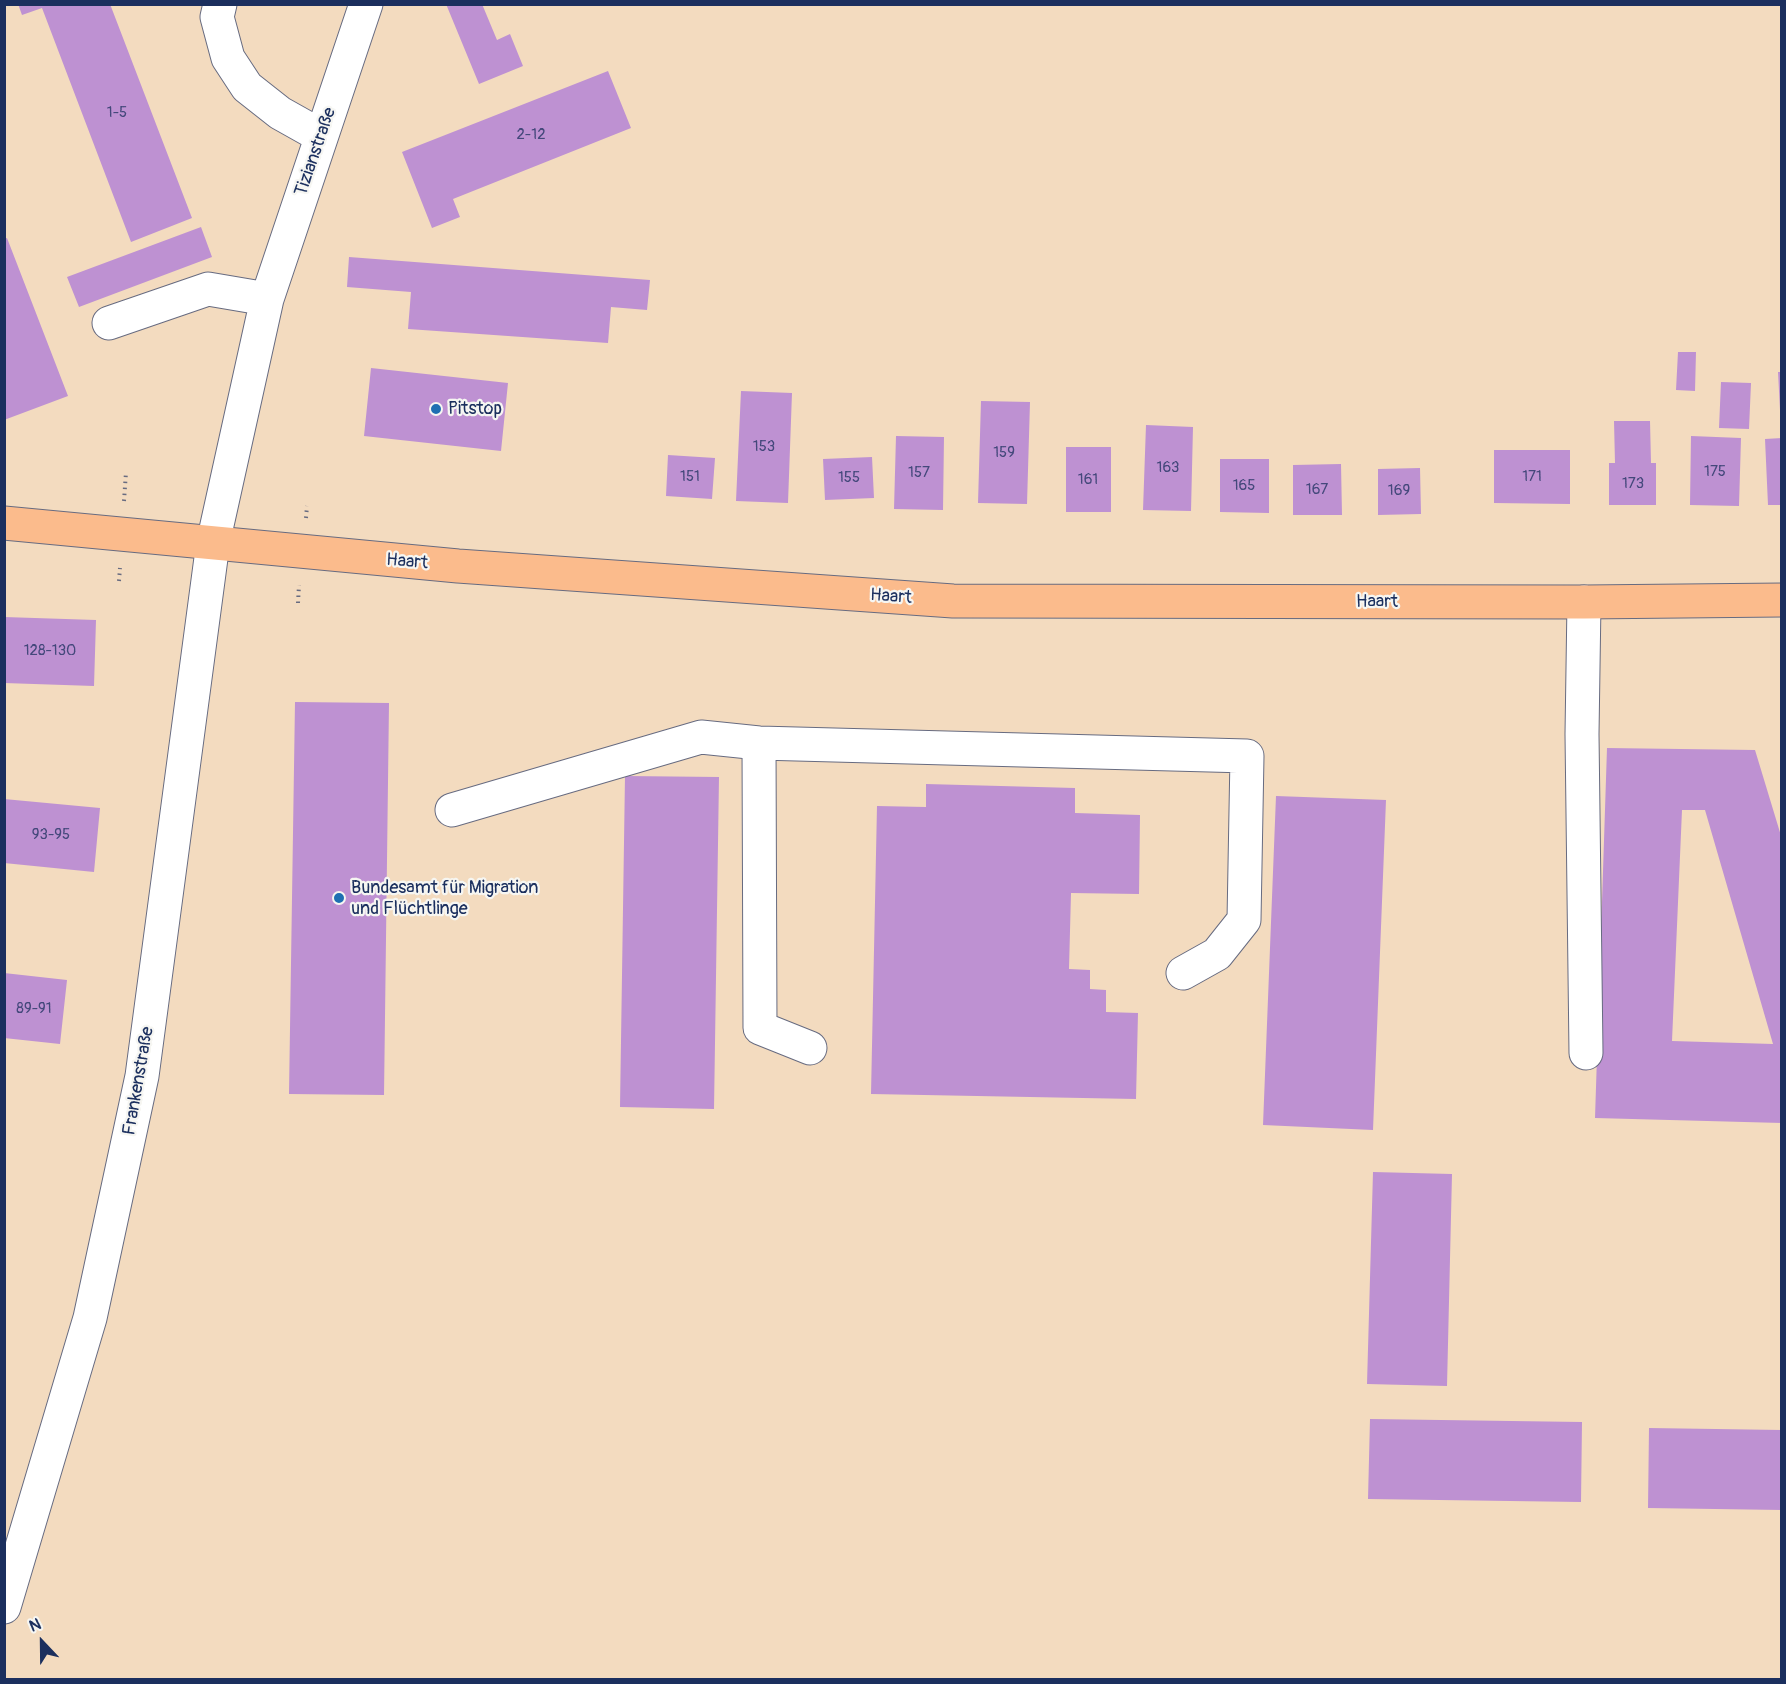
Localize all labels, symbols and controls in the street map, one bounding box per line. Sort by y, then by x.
house number: 1-5 [107,104,127,122]
street label: Tizianstraße [291,105,341,199]
house number: 2-12 [516,126,546,144]
place label: Pitstop [448,398,502,420]
marker: Pitstop [429,402,443,416]
house number: 153 [753,438,775,456]
house number: 159 [993,444,1015,462]
house number: 163 [1157,459,1179,477]
house number: 175 [1704,463,1726,481]
house number: 157 [908,464,930,482]
house number: 151 [680,468,700,486]
house number: 171 [1522,468,1542,486]
house number: 155 [838,469,860,487]
house number: 161 [1078,471,1098,489]
house number: 173 [1622,475,1644,493]
house number: 165 [1233,477,1255,495]
house number: 167 [1306,481,1328,499]
house number: 169 [1388,482,1410,500]
street label: Haart [385,549,429,575]
street label: Haart [869,585,913,609]
street label: Haart [1356,591,1398,613]
house number: 128-130 [24,642,76,660]
house number: 93-95 [32,826,70,844]
place label: Bundesamt für Migration und Flüchtlinge [351,877,538,920]
marker: Bundesamt für Migration und Flüchtlinge [332,891,346,905]
house number: 89-91 [16,1000,52,1018]
street label: Frankenstraße [119,1025,159,1137]
north arrow [12,1612,72,1672]
text: N [26,1614,44,1637]

